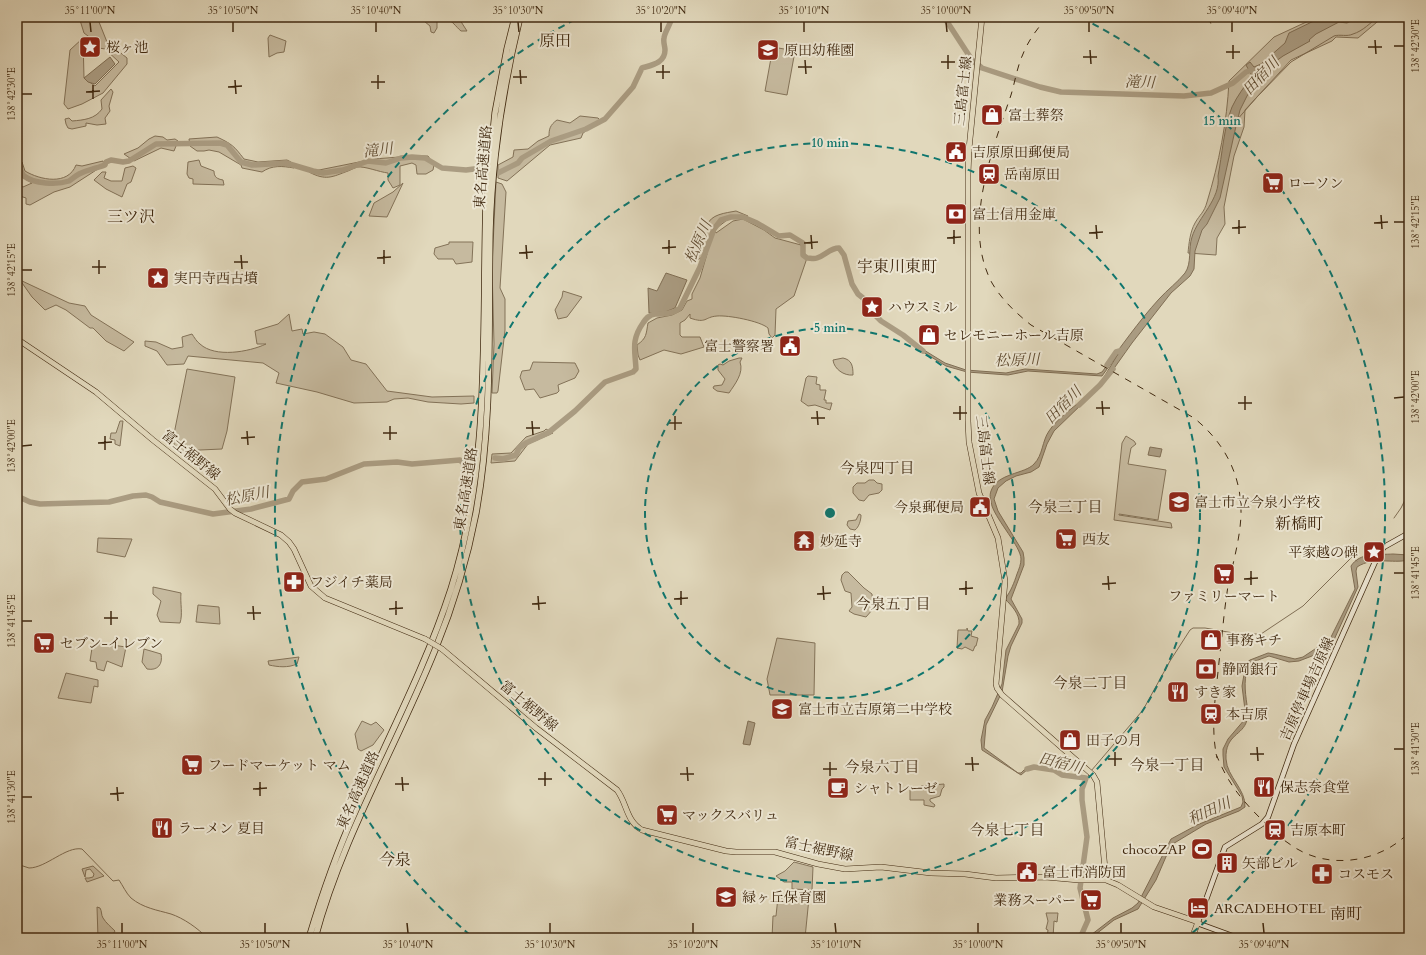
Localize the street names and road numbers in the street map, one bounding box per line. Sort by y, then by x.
street label: 三島富士線 [950,55,976,127]
street label: 東名高速道路 [470,124,496,210]
street label: 三島富士線 [971,414,999,486]
street label: 富士裾野線 [158,426,224,484]
street label: 東名高速道路 [450,446,482,532]
street label: 吉原停車場吉原線 [1276,634,1338,744]
street label: 富士裾野線 [496,676,562,736]
street label: 東名高速道路 [332,748,384,832]
street label: 富士裾野線 [783,832,855,866]

